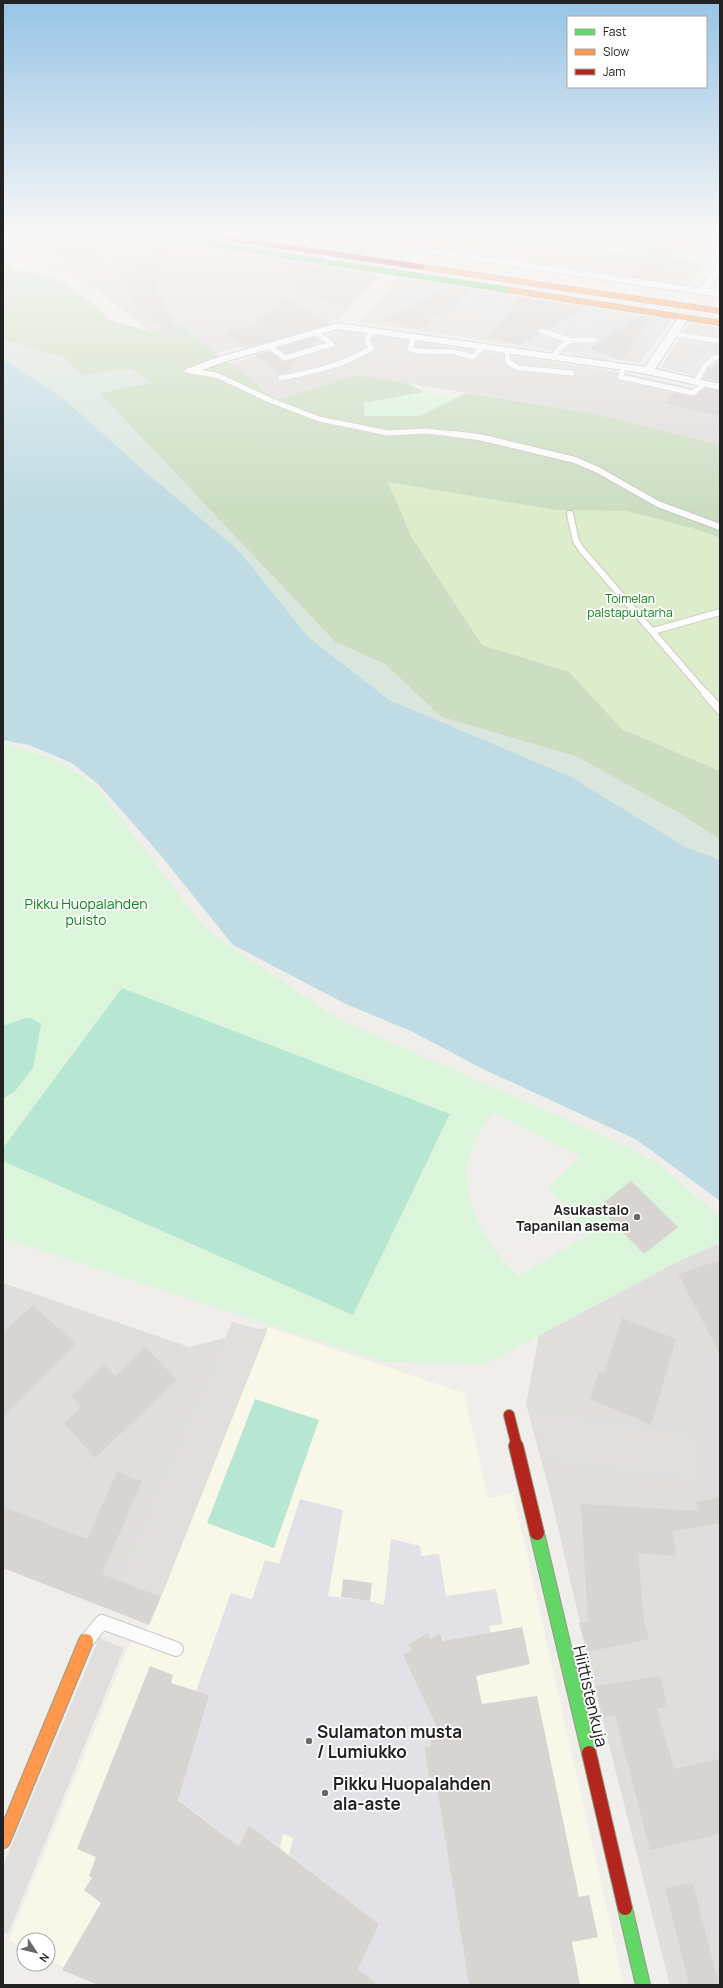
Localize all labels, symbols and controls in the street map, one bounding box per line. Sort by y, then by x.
legend [567,16,707,88]
text: Fast [603,23,627,40]
text: Slow [603,43,629,60]
text: Jam [603,63,625,80]
park label: Toimelan palstapuutarha [587,590,673,621]
park label: Pikku Huopalahden puisto [25,894,147,929]
place label: Asukastalo Tapanilan asema [516,1200,629,1235]
marker: Asukastalo Tapanilan asema [632,1212,642,1222]
street label: Hiittistenkuja [568,1643,614,1749]
place label: Sulamaton musta / Lumiukko [317,1720,462,1763]
marker: Sulamaton musta / Lumiukko [304,1736,314,1746]
place label: Pikku Huopalahden ala-aste [333,1772,491,1815]
marker: Pikku Huopalahden ala-aste [320,1788,330,1798]
north arrow [16,1932,56,1972]
text: N [36,1950,53,1966]

